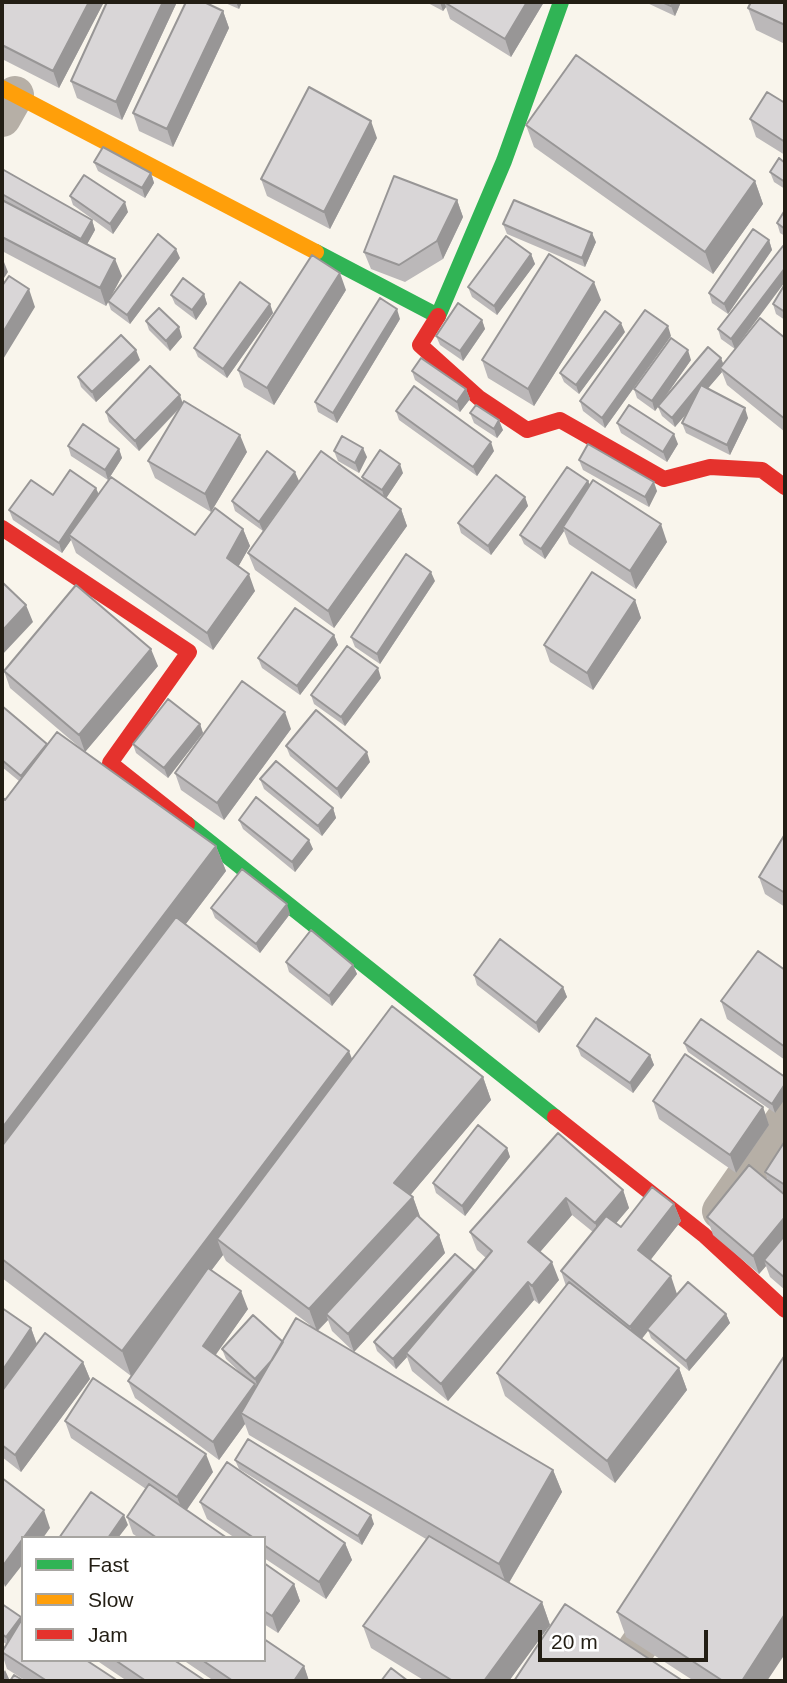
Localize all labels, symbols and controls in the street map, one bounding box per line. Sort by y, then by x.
legend [21,1536,266,1662]
text: Fast [88,1553,129,1576]
text: Slow [88,1588,134,1611]
scale bar [542,1616,712,1660]
text: Jam [88,1623,128,1646]
text: 20 m [551,1630,598,1653]

